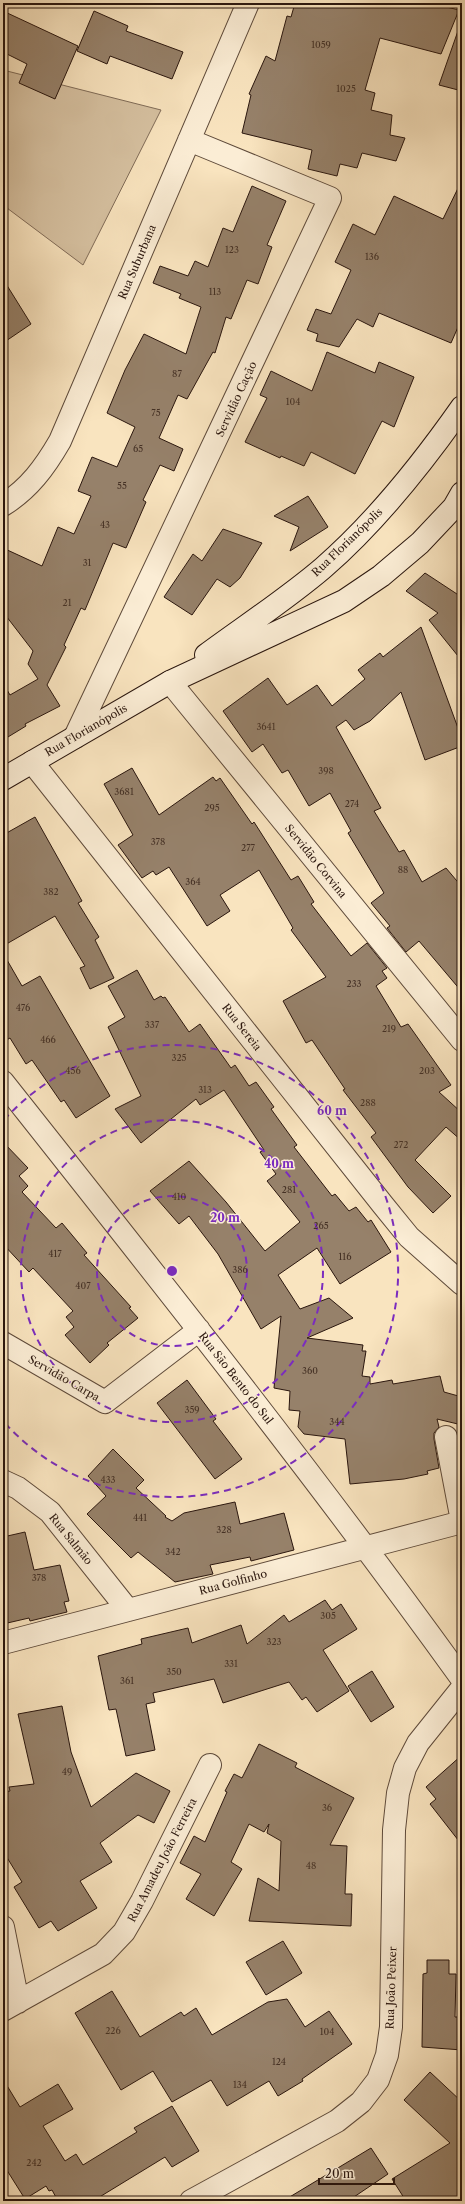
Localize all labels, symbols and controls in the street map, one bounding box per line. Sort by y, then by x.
house number: 1059 [311,39,331,50]
house number: 1025 [336,83,356,94]
street label: Rua Suburbana [115,222,159,302]
house number: 123 [225,244,239,255]
house number: 136 [365,251,379,262]
house number: 113 [209,286,221,297]
street label: Servidão Cação [212,359,260,439]
house number: 87 [172,368,182,379]
house number: 104 [286,396,300,407]
house number: 75 [151,407,161,418]
house number: 65 [133,443,143,454]
house number: 55 [117,480,127,491]
street label: Rua Florianópolis [309,505,385,579]
house number: 43 [100,519,110,530]
house number: 31 [83,557,92,568]
house number: 21 [63,597,72,608]
street label: Rua Florianópolis [42,701,130,759]
house number: 3641 [256,721,276,732]
house number: 398 [318,765,334,776]
house number: 3681 [114,786,134,797]
house number: 274 [345,798,359,809]
house number: 295 [204,802,220,813]
street label: Servidão Corvina [282,821,350,901]
house number: 378 [151,836,165,847]
house number: 277 [241,842,256,853]
house number: 88 [398,864,408,875]
house number: 364 [185,876,201,887]
house number: 382 [43,886,59,897]
house number: 233 [346,978,362,989]
street label: Rua Sereia [219,1001,265,1054]
house number: 476 [16,1002,30,1013]
house number: 337 [145,1019,160,1030]
house number: 219 [382,1023,396,1034]
house number: 466 [40,1034,56,1045]
house number: 325 [171,1052,187,1063]
house number: 456 [65,1065,81,1076]
house number: 203 [419,1065,435,1076]
house number: 313 [198,1084,212,1095]
house number: 288 [360,1097,376,1108]
text: 60 m [317,1103,347,1118]
house number: 272 [394,1139,408,1150]
text: 40 m [264,1156,294,1171]
house number: 281 [282,1184,296,1195]
house number: 410 [172,1191,187,1202]
text: 20 m [210,1210,240,1225]
house number: 265 [313,1220,329,1231]
house number: 417 [48,1248,62,1259]
house number: 116 [339,1251,351,1262]
centre of rings [165,1264,179,1278]
house number: 386 [232,1264,248,1275]
house number: 407 [75,1280,91,1291]
street label: Rua São Bento do Sul [196,1329,277,1427]
street label: Servidão Carpa [26,1352,102,1404]
house number: 360 [302,1365,318,1376]
house number: 359 [184,1404,200,1415]
house number: 344 [329,1416,345,1427]
house number: 433 [100,1474,116,1485]
street label: Rua Salmão [46,1511,96,1568]
house number: 441 [133,1512,147,1523]
house number: 328 [216,1524,232,1535]
house number: 342 [165,1546,181,1557]
street label: Rua Golfinho [198,1566,269,1598]
house number: 378 [32,1572,46,1583]
house number: 305 [320,1610,336,1621]
house number: 323 [266,1636,282,1647]
house number: 331 [224,1658,238,1669]
house number: 350 [166,1666,182,1677]
house number: 361 [120,1675,134,1686]
house number: 49 [62,1766,72,1777]
street label: Rua Amadeu João Ferreira [125,1795,200,1924]
house number: 36 [322,1802,332,1813]
house number: 48 [306,1860,316,1871]
street label: Rua João Peixer [383,1946,399,2030]
house number: 226 [105,2025,121,2036]
house number: 104 [320,2026,334,2037]
house number: 124 [272,2056,286,2067]
house number: 134 [233,2079,247,2090]
house number: 242 [26,2157,42,2168]
scale bar [319,2160,394,2186]
text: 20 m [325,2166,354,2181]

